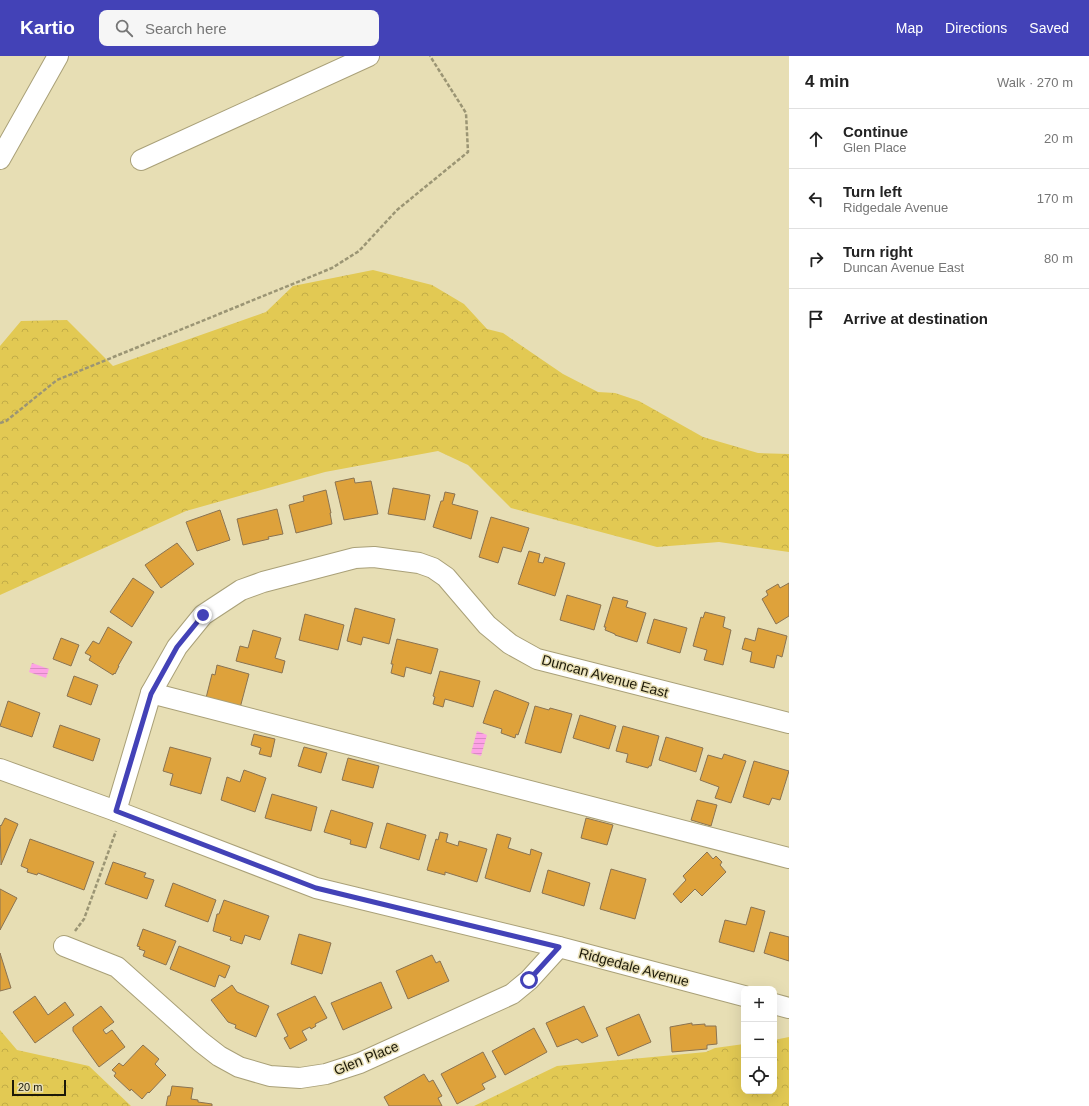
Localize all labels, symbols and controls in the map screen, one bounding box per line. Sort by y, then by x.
search box [99,10,379,46]
text: Kartio [20,17,75,38]
icon: search [113,17,135,39]
text: Search here [145,20,227,37]
text: Map [896,20,923,36]
text: Directions [945,20,1007,36]
text: Saved [1029,20,1069,36]
text: 4 min [805,72,849,91]
text: Walk · 270 m [997,75,1073,90]
text: Continue [843,123,908,140]
icon: ahead [805,128,827,150]
text: 20 m [1044,131,1073,146]
text: Glen Place [843,140,907,155]
text: Turn left [843,183,902,200]
icon: left [805,188,827,210]
text: 170 m [1037,191,1073,206]
text: Ridgedale Avenue [843,200,948,215]
text: Turn right [843,243,913,260]
icon: right [805,248,827,270]
text: 80 m [1044,251,1073,266]
text: Duncan Avenue East [843,260,964,275]
icon: arrive [805,308,827,330]
text: Arrive at destination [843,310,988,327]
route end [194,606,212,624]
street label: Duncan Avenue East [540,651,670,701]
street label: Ridgedale Avenue [577,945,691,989]
route start [520,971,538,989]
map controls [741,986,777,1094]
button: + [741,986,777,1022]
button: − [741,1022,777,1058]
street label: Glen Place [331,1038,401,1078]
button: locate [741,1058,777,1094]
scale bar [12,1078,66,1097]
text: 20 m [18,1081,42,1093]

